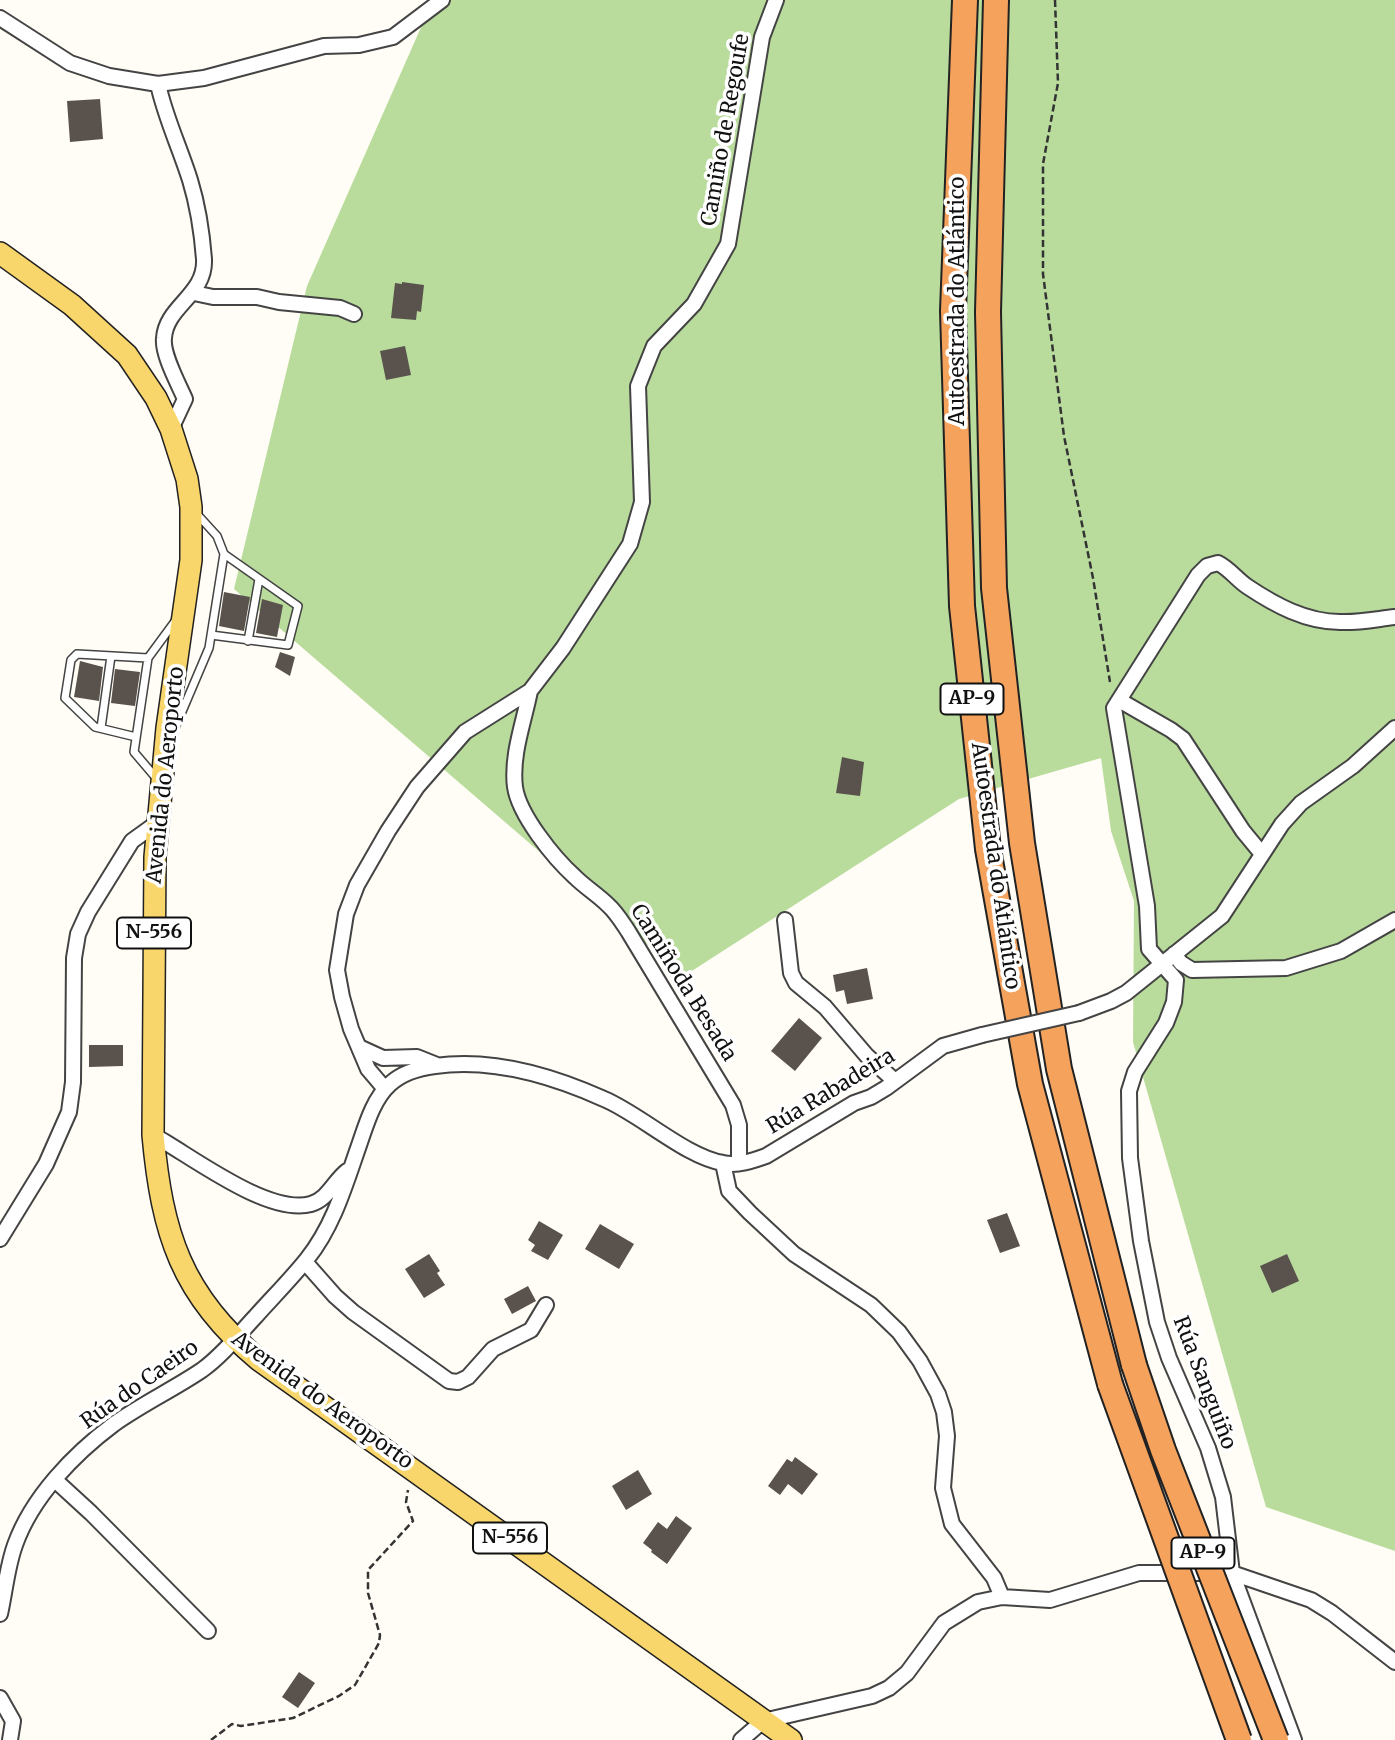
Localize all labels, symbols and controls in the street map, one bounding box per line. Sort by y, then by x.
street label: Camiño de Regoufe [697,32,755,228]
street label: Autoestrada do Atlántico [945,177,971,425]
street label: Avenida do Aeroporto [142,665,190,885]
road number: AP-9 [940,684,1004,714]
street label: Autoestrada do Atlántico [965,741,1025,991]
street label: Camiñoda Besada [625,900,741,1066]
road number: N-556 [117,917,191,948]
street label: Rúa Rabadeira [762,1044,900,1140]
street label: Rúa Sanguiño [1167,1313,1241,1453]
street label: Avenida do Aeroporto [227,1327,417,1475]
street label: Rúa do Caeiro [76,1335,204,1435]
road number: N-556 [473,1522,547,1554]
road number: AP-9 [1172,1538,1234,1568]

